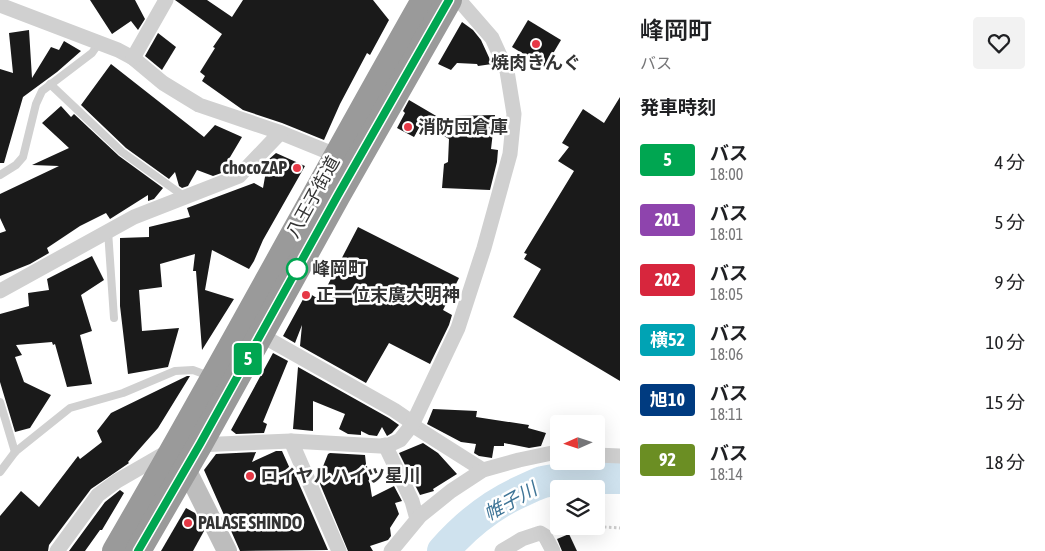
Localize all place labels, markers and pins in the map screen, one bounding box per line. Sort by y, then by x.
marker: 焼肉きんぐ [530,38,542,50]
place label: 焼肉きんぐ [491,52,581,73]
place label: 消防団倉庫 [418,116,508,137]
marker: 消防団倉庫 [402,121,414,133]
place label: chocoZAP [222,157,287,178]
marker: chocoZAP [291,162,303,174]
marker: 峰岡町 [286,258,308,280]
place label: 峰岡町 [312,258,366,279]
place label: 正一位末廣大明神 [316,284,460,305]
marker: 正一位末廣大明神 [300,289,312,301]
place label: ロイヤルハイツ星川 [260,465,421,486]
marker: ロイヤルハイツ星川 [244,470,256,482]
place label: PALASE SHINDO [198,512,302,533]
marker: PALASE SHINDO [182,517,194,529]

